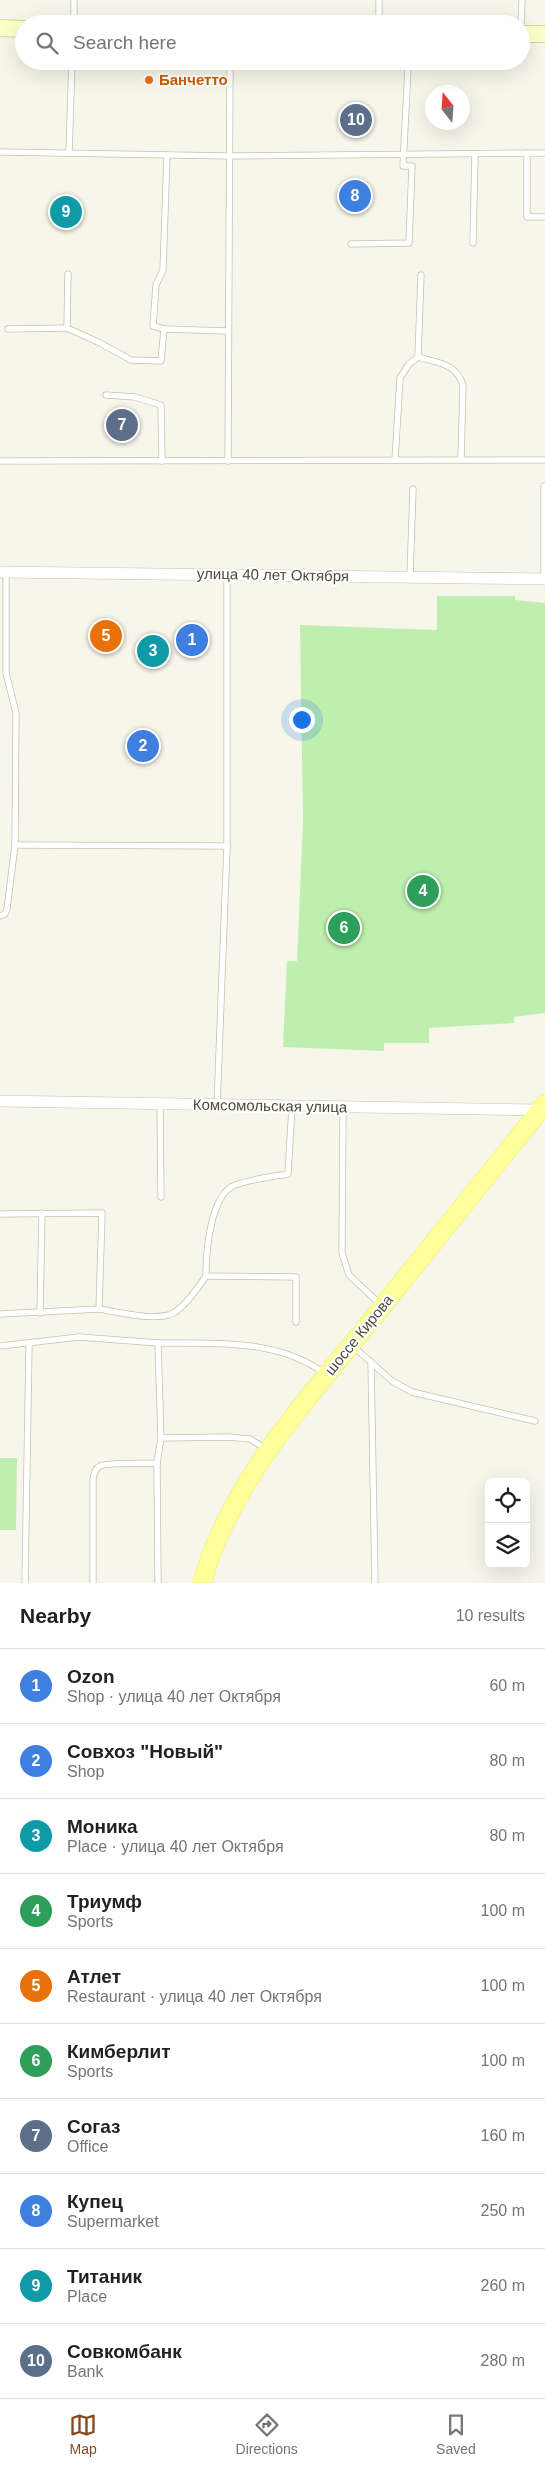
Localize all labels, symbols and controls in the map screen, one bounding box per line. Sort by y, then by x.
search box [15,15,530,70]
icon: search [33,29,61,57]
text: Search here [73,32,177,53]
place label: Банчетто [159,71,228,88]
marker: Банчетто [143,74,155,86]
north arrow [425,85,470,130]
pin: 10 [340,101,372,139]
pin: 8 [339,177,371,215]
pin: 9 [50,193,82,231]
pin: 7 [106,406,138,444]
street label: улица 40 лет Октября [197,565,349,584]
pin: 5 [90,617,122,655]
pin: 1 [176,621,208,659]
pin: 3 [137,632,169,670]
your location [289,707,315,733]
pin: 2 [127,727,159,765]
pin: 4 [407,872,439,910]
pin: 6 [328,909,360,947]
street label: Комсомольская улица [193,1096,348,1115]
street label: шоссе Кирова [321,1291,396,1378]
map controls [485,1478,530,1568]
button: locate [485,1478,530,1523]
button: layers [485,1523,530,1568]
text: Nearby [20,1604,91,1627]
text: 10 results [456,1607,525,1624]
text: Ozon [67,1666,115,1687]
text: 1 [32,1677,40,1694]
text: 60 m [489,1677,525,1694]
text: Shop · улица 40 лет Октября [67,1688,281,1705]
text: Совхоз "Новый" [67,1741,223,1762]
text: 2 [32,1752,40,1769]
text: 80 m [489,1752,525,1769]
text: Shop [67,1763,104,1780]
text: Моника [67,1816,138,1837]
text: 3 [32,1827,40,1844]
text: 80 m [489,1827,525,1844]
text: Place · улица 40 лет Октября [67,1838,284,1855]
text: Триумф [67,1891,142,1912]
text: 4 [32,1902,40,1919]
text: 100 m [481,1902,525,1919]
text: Sports [67,1913,113,1930]
text: Атлет [67,1966,121,1987]
text: 5 [32,1977,40,1994]
text: 100 m [481,1977,525,1994]
text: Restaurant · улица 40 лет Октября [67,1988,322,2005]
text: Кимберлит [67,2041,171,2062]
text: 6 [32,2052,40,2069]
text: 100 m [481,2052,525,2069]
text: Sports [67,2063,113,2080]
text: Согаз [67,2116,120,2137]
text: 7 [32,2127,40,2144]
text: 160 m [481,2127,525,2144]
text: Office [67,2138,109,2155]
text: Купец [67,2191,123,2212]
text: 8 [32,2202,40,2219]
text: 250 m [481,2202,525,2219]
text: Supermarket [67,2213,159,2230]
text: Титаник [67,2266,142,2287]
text: 9 [32,2277,40,2294]
text: 260 m [481,2277,525,2294]
text: Place [67,2288,107,2305]
text: Совкомбанк [67,2341,182,2362]
text: 10 [27,2352,45,2369]
text: 280 m [481,2352,525,2369]
text: Bank [67,2363,103,2380]
tab: Map [69,2411,97,2457]
tab: Directions [236,2411,298,2457]
tab: Saved [436,2411,476,2457]

